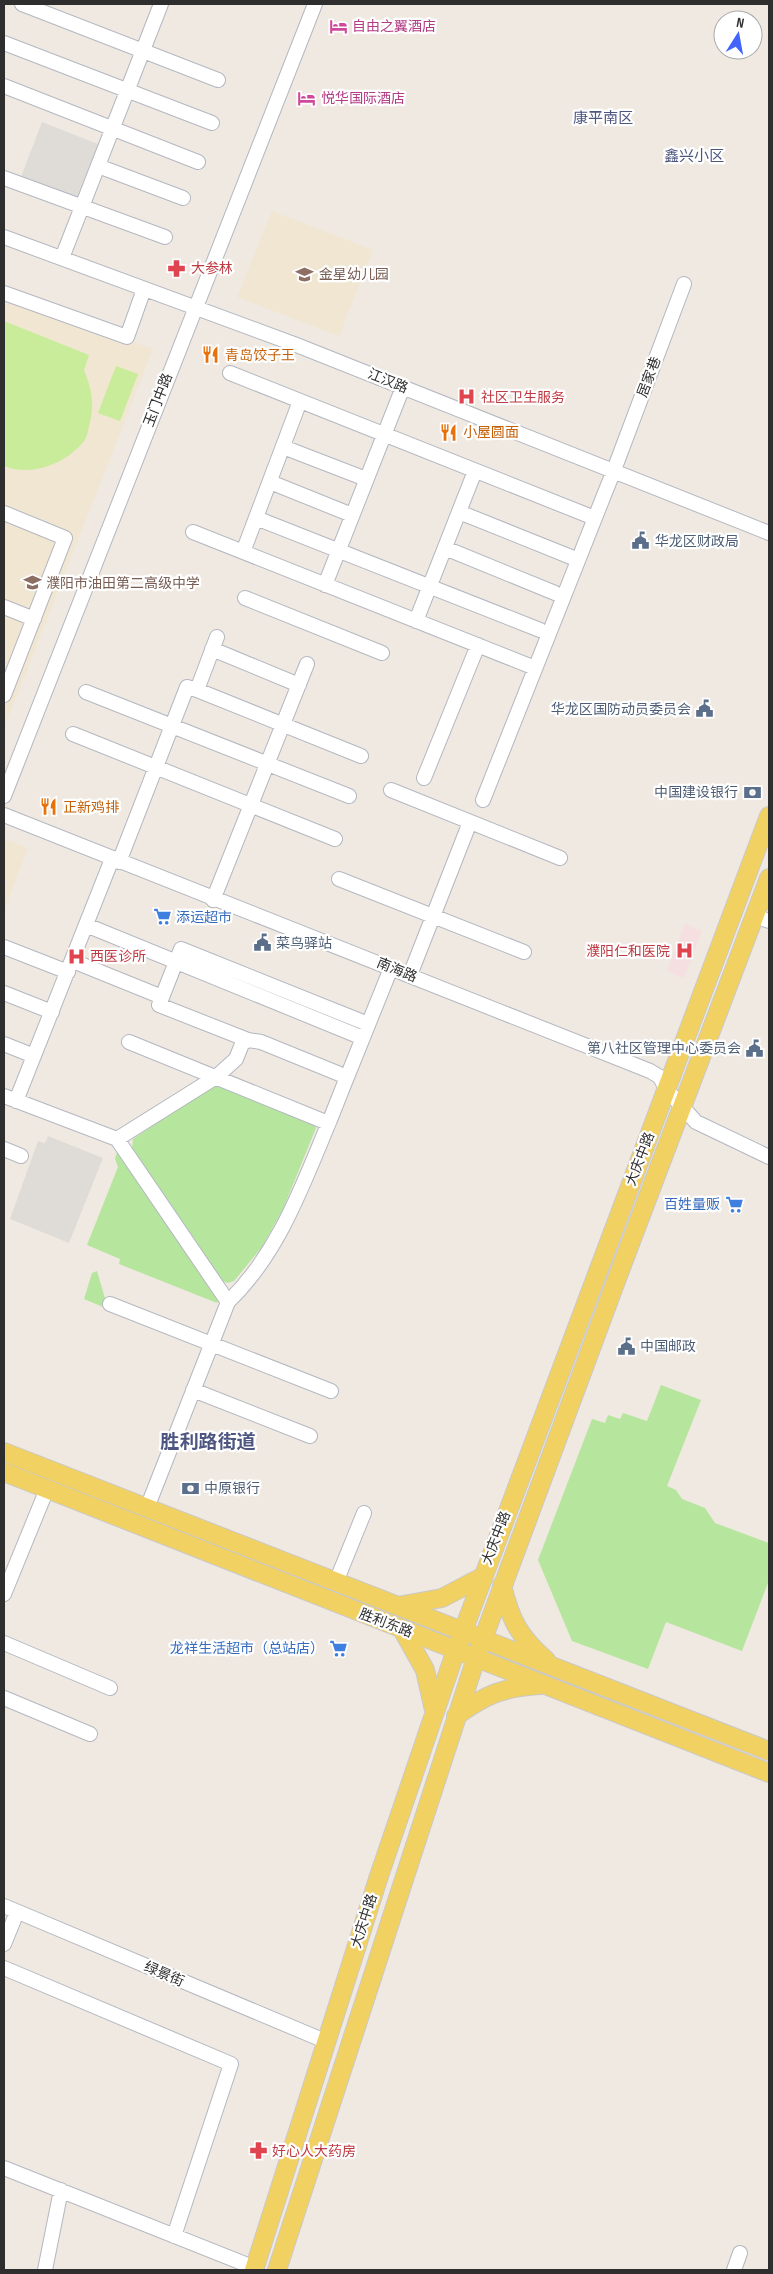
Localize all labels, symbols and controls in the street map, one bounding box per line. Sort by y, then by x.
north arrow [713,10,763,60]
text: N [735,14,746,32]
hotel icon: 自由之翼酒店 [328,16,348,36]
place label: 自由之翼酒店 [352,18,436,35]
hotel icon: 悦华国际酒店 [297,88,317,108]
place label: 悦华国际酒店 [321,90,405,107]
district label: 康平南区 [573,109,633,128]
district label: 鑫兴小区 [664,147,724,166]
pharmacy icon: 大参林 [167,258,187,278]
place label: 大参林 [191,260,233,277]
school or university icon: 金星幼儿园 [295,264,315,284]
place label: 金星幼儿园 [319,266,389,283]
restaurant icon: 青岛饺子王 [201,345,221,365]
place label: 青岛饺子王 [225,347,295,364]
street label: 居家巷 [634,354,664,400]
street label: 江汉路 [365,365,411,397]
street label: 玉门中路 [140,371,176,429]
hospital icon: 社区卫生服务 [457,387,477,407]
place label: 社区卫生服务 [481,389,565,406]
restaurant icon: 小屋圆面 [439,422,459,442]
place label: 小屋圆面 [463,424,519,441]
public building icon: 华龙区财政局 [631,531,651,551]
place label: 华龙区财政局 [655,533,739,550]
school or university icon: 濮阳市油田第二高级中学 [22,573,42,593]
place label: 濮阳市油田第二高级中学 [46,575,200,592]
public building icon: 华龙区国防动员委员会 [695,699,715,719]
place label: 华龙区国防动员委员会 [551,701,691,718]
bank icon: 中国建设银行 [742,782,762,802]
place label: 中国建设银行 [654,784,738,801]
restaurant icon: 正新鸡排 [39,797,59,817]
place label: 正新鸡排 [63,799,119,816]
supermarket icon: 添运超市 [152,907,172,927]
place label: 添运超市 [176,909,232,926]
public building icon: 菜鸟驿站 [252,933,272,953]
place label: 菜鸟驿站 [276,935,332,952]
hospital icon: 濮阳仁和医院 [674,941,694,961]
place label: 濮阳仁和医院 [586,943,670,960]
hospital icon: 西医诊所 [66,946,86,966]
place label: 西医诊所 [90,948,146,965]
street label: 南海路 [374,954,420,986]
public building icon: 第八社区管理中心委员会 [745,1038,765,1058]
place label: 第八社区管理中心委员会 [587,1040,741,1057]
street label: 大庆中路 [622,1130,658,1188]
supermarket icon: 百姓量贩 [724,1194,744,1214]
place label: 百姓量贩 [664,1196,720,1213]
public building icon: 中国邮政 [616,1336,636,1356]
place label: 中国邮政 [640,1338,696,1355]
district label: 胜利路街道 [160,1431,256,1454]
bank icon: 中原银行 [180,1478,200,1498]
place label: 中原银行 [204,1480,260,1497]
street label: 大庆中路 [478,1509,514,1567]
street label: 胜利东路 [357,1605,415,1641]
supermarket icon: 龙祥生活超市（总站店） [328,1638,348,1658]
place label: 龙祥生活超市（总站店） [170,1640,324,1657]
street label: 大庆中路 [347,1892,381,1950]
street label: 绿景街 [141,1958,187,1990]
pharmacy icon: 好心人大药房 [248,2141,268,2161]
place label: 好心人大药房 [272,2143,356,2160]

